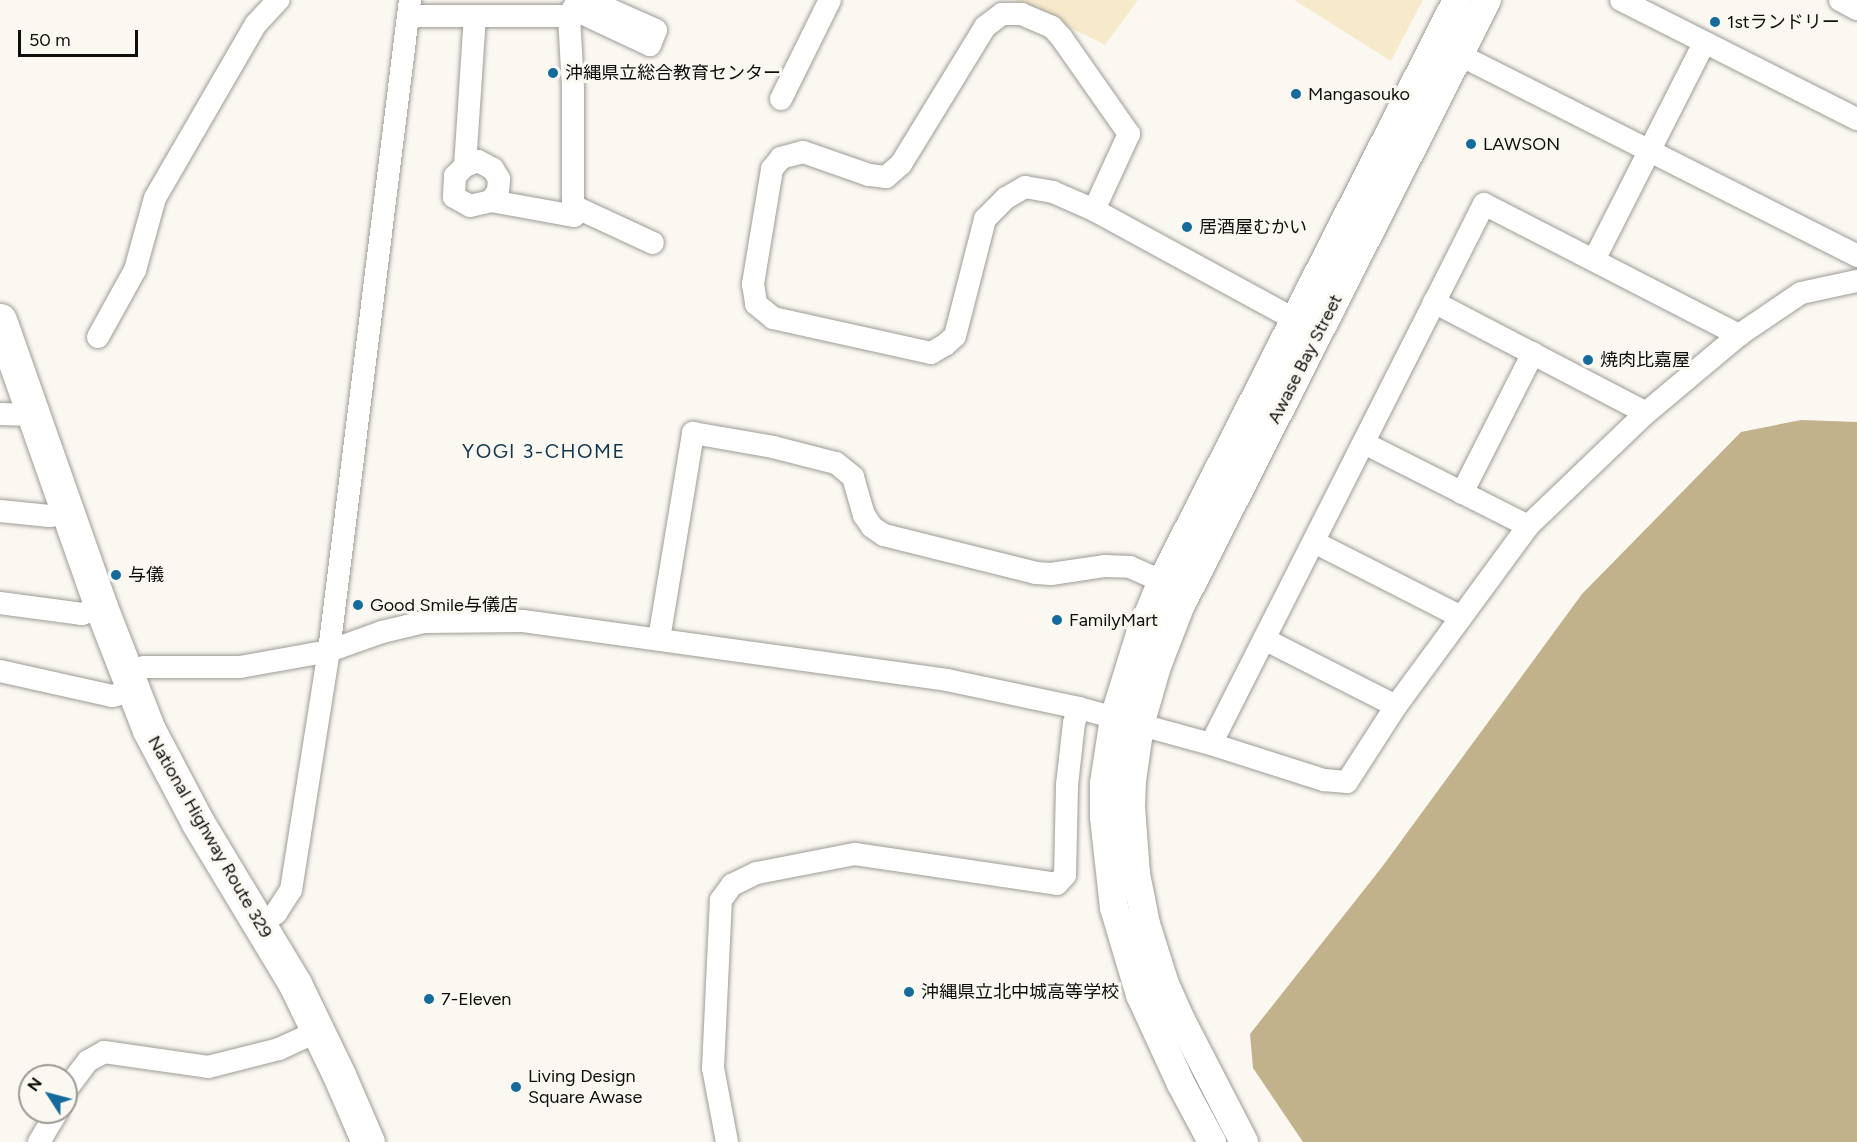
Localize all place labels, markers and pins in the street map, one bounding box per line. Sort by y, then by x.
place label: 1stランドリー [1727,11,1840,33]
marker: 1stランドリー [1708,15,1722,29]
place label: 沖縄県立総合教育センター [565,62,781,84]
marker: 沖縄県立総合教育センター [546,66,560,80]
place label: Mangasouko [1308,83,1410,105]
marker: Mangasouko [1289,87,1303,101]
place label: LAWSON [1483,133,1560,155]
marker: LAWSON [1464,137,1478,151]
place label: 居酒屋むかい [1199,216,1307,238]
marker: 居酒屋むかい [1180,220,1194,234]
place label: 焼肉比嘉屋 [1600,349,1690,371]
marker: 焼肉比嘉屋 [1581,353,1595,367]
place label: 与儀 [128,564,164,586]
marker: 与儀 [109,568,123,582]
place label: Good Smile与儀店 [370,594,518,616]
marker: Good Smile与儀店 [351,598,365,612]
place label: FamilyMart [1069,609,1158,631]
marker: FamilyMart [1050,613,1064,627]
place label: 沖縄県立北中城高等学校 [921,981,1119,1003]
marker: 沖縄県立北中城高等学校 [902,985,916,999]
place label: 7-Eleven [441,988,511,1010]
marker: 7-Eleven [422,992,436,1006]
place label: Living Design Square Awase [528,1066,642,1108]
marker: Living Design Square Awase [509,1080,523,1094]

